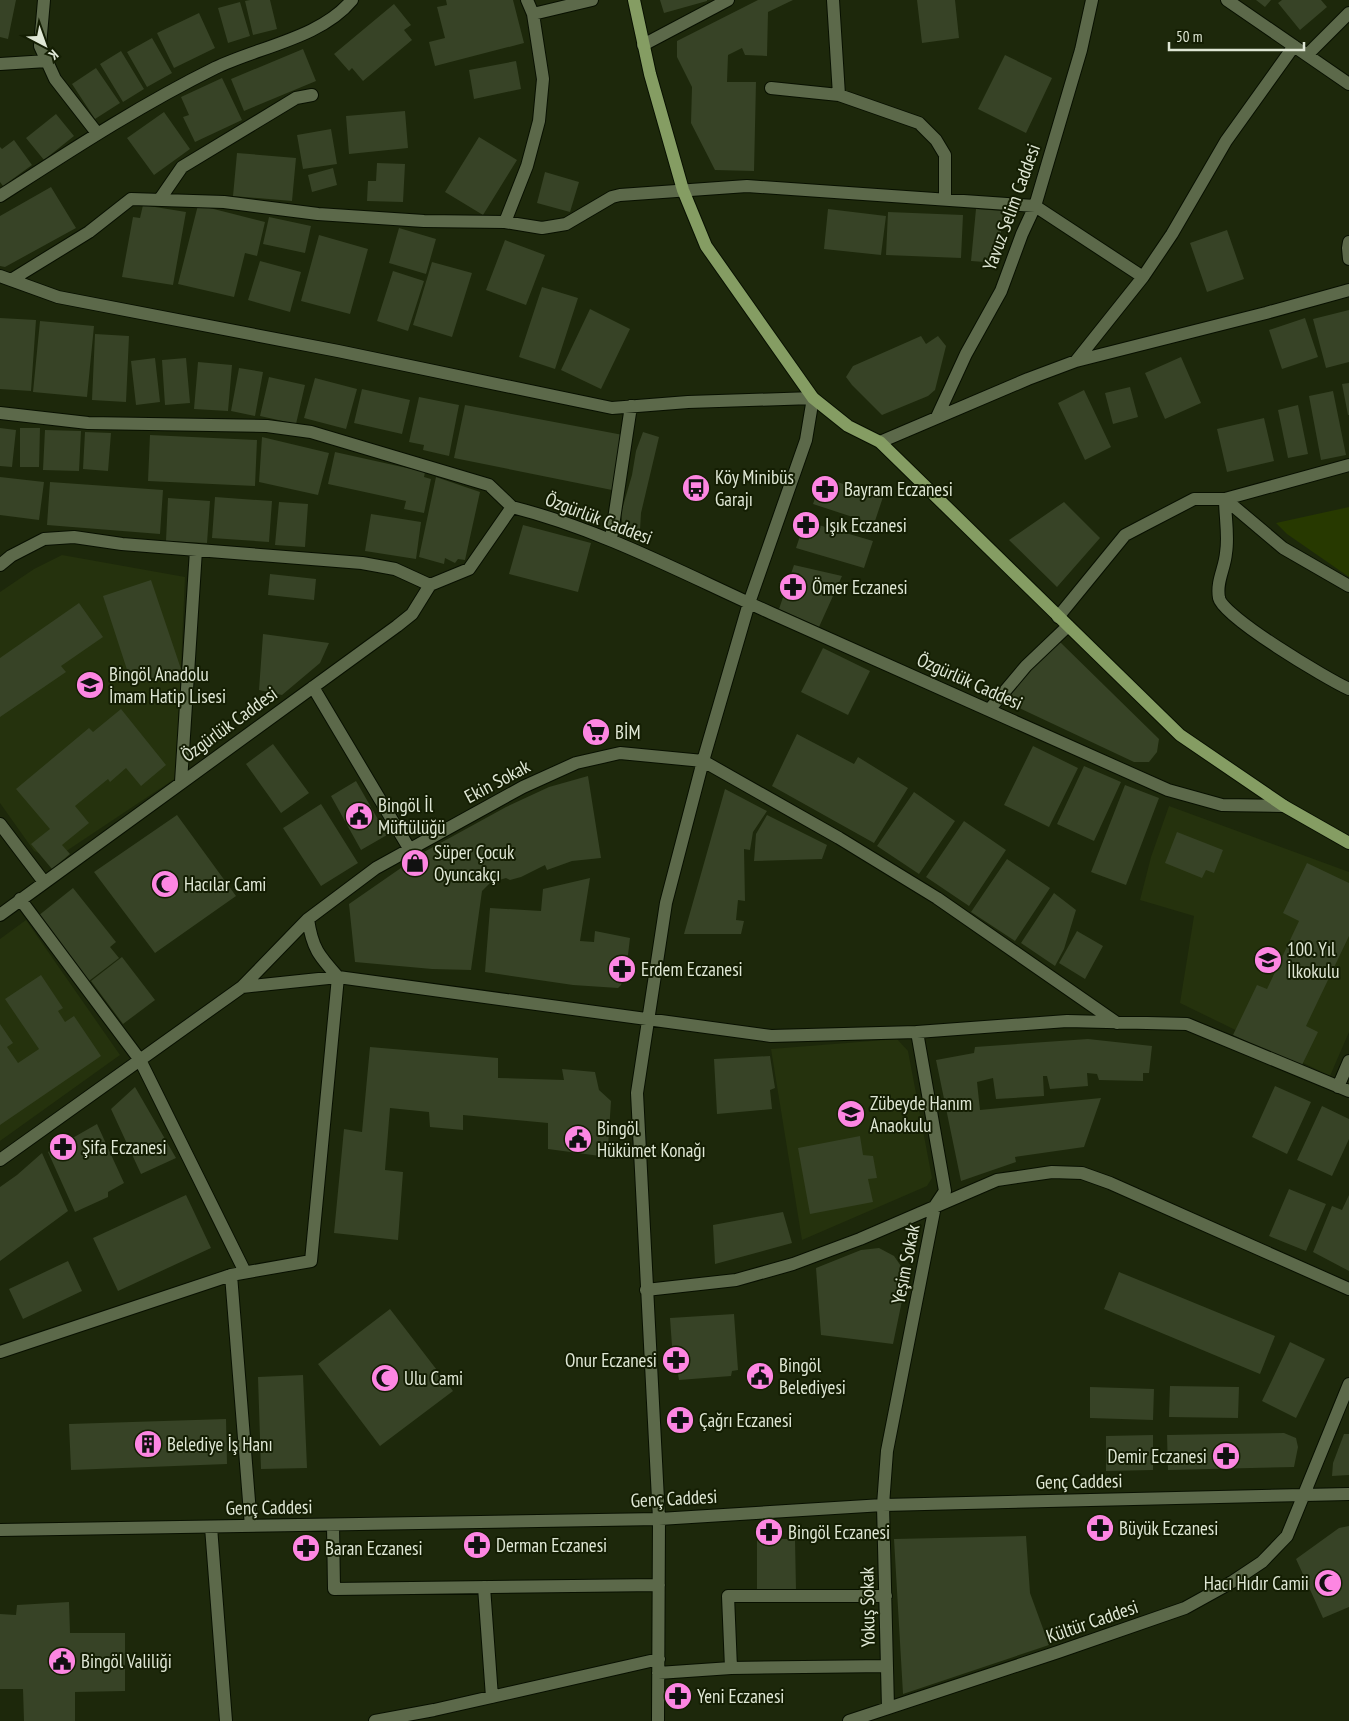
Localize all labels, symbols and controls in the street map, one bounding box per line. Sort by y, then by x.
north arrow [20,20,70,70]
scale bar [1169,20,1304,52]
text: 50 m [1176,27,1202,46]
text: K [44,46,62,64]
street label: Yavuz Selim Caddesi [977,140,1045,274]
place label: Köy Minibüs Garajı [715,465,794,511]
bus stop icon: Köy Minibüs Garajı [681,473,711,503]
pharmacy icon: Bayram Eczanesi [810,474,840,504]
place label: Bayram Eczanesi [844,477,953,501]
street label: Özgürlük Caddesi [542,487,656,549]
pharmacy icon: Işık Eczanesi [791,510,821,540]
place label: Işık Eczanesi [825,513,907,537]
pharmacy icon: Ömer Eczanesi [778,572,808,602]
place label: Ömer Eczanesi [812,575,908,599]
street label: Özgürlük Caddesi [914,647,1026,715]
place label: Bingöl Anadolu İmam Hatip Lisesi [109,662,226,708]
school or university icon: Bingöl Anadolu İmam Hatip Lisesi [75,670,105,700]
street label: Özgürlük Caddesi [176,681,282,767]
supermarket icon: BİM [581,717,611,747]
place label: BİM [615,720,640,744]
street label: Ekin Sokak [460,754,534,808]
place label: Bingöl İl Müftülüğü [378,793,446,839]
public building icon: Bingöl İl Müftülüğü [344,801,374,831]
place label: Süper Çocuk Oyuncakçı [434,840,515,886]
shop icon: Süper Çocuk Oyuncakçı [400,848,430,878]
mosque icon: Hacılar Cami [150,869,180,899]
place label: Hacılar Cami [184,872,266,896]
place label: 100. Yıl İlkokulu [1287,937,1340,983]
school or university icon: 100. Yıl İlkokulu [1253,945,1283,975]
pharmacy icon: Erdem Eczanesi [607,954,637,984]
place label: Erdem Eczanesi [641,957,743,981]
place label: Zübeyde Hanım Anaokulu [870,1091,972,1137]
school or university icon: Zübeyde Hanım Anaokulu [836,1099,866,1129]
place label: Bingöl Hükümet Konağı [597,1116,706,1162]
public building icon: Bingöl Hükümet Konağı [563,1124,593,1154]
pharmacy icon: Şifa Eczanesi [48,1132,78,1162]
place label: Şifa Eczanesi [82,1135,167,1159]
street label: Yeşim Sokak [886,1221,925,1306]
pharmacy icon: Onur Eczanesi [661,1345,691,1375]
place label: Onur Eczanesi [565,1348,657,1372]
place label: Bingöl Belediyesi [779,1353,846,1399]
public building icon: Bingöl Belediyesi [745,1361,775,1391]
mosque icon: Ulu Cami [370,1363,400,1393]
place label: Ulu Cami [404,1366,463,1390]
pharmacy icon: Çağrı Eczanesi [665,1405,695,1435]
place label: Çağrı Eczanesi [699,1408,792,1432]
building icon: Belediye İş Hanı [133,1429,163,1459]
place label: Belediye İş Hanı [167,1432,273,1456]
pharmacy icon: Demir Eczanesi [1211,1441,1241,1471]
place label: Demir Eczanesi [1108,1444,1207,1468]
street label: Genç Caddesi [1035,1468,1123,1494]
street label: Genç Caddesi [630,1484,718,1512]
street label: Genç Caddesi [225,1494,313,1520]
pharmacy icon: Büyük Eczanesi [1085,1513,1115,1543]
place label: Büyük Eczanesi [1119,1516,1218,1540]
pharmacy icon: Bingöl Eczanesi [754,1517,784,1547]
place label: Bingöl Eczanesi [788,1520,890,1544]
pharmacy icon: Derman Eczanesi [462,1530,492,1560]
pharmacy icon: Baran Eczanesi [291,1533,321,1563]
place label: Derman Eczanesi [496,1533,607,1557]
place label: Baran Eczanesi [325,1536,423,1560]
street label: Yokuş Sokak [854,1566,880,1647]
mosque icon: Hacı Hıdır Camii [1313,1568,1343,1598]
place label: Hacı Hıdır Camii [1204,1571,1309,1595]
street label: Kültür Caddesi [1043,1594,1141,1648]
public building icon: Bingöl Valiliği [47,1646,77,1676]
place label: Bingöl Valiliği [81,1649,172,1673]
pharmacy icon: Yeni Eczanesi [663,1681,693,1711]
place label: Yeni Eczanesi [697,1684,784,1708]

